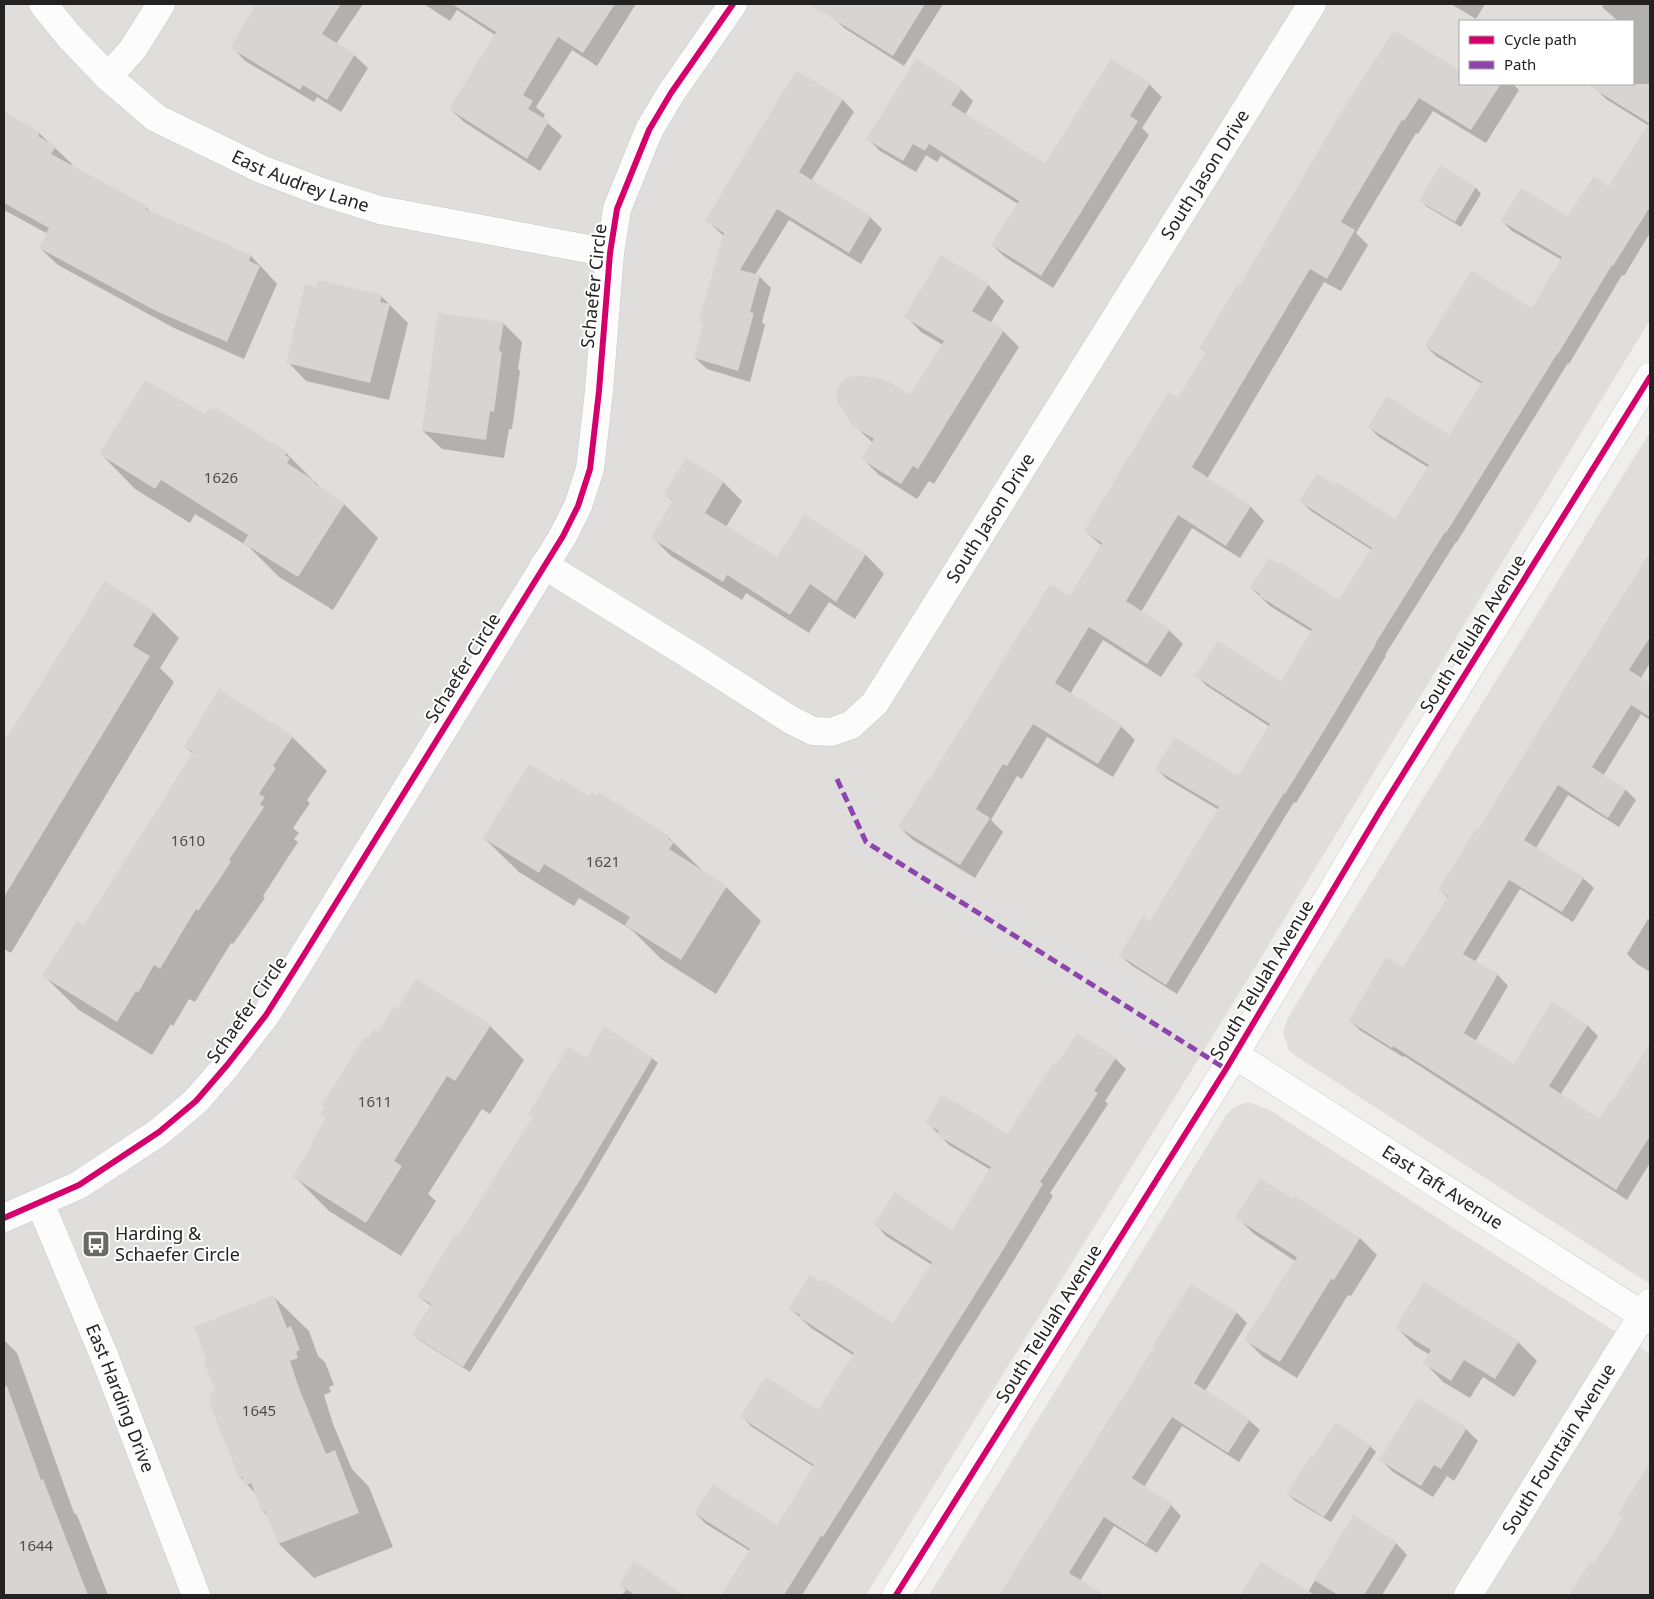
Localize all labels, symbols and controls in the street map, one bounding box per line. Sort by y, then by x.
legend [1459,20,1634,85]
text: Cycle path [1504,29,1577,49]
text: Path [1504,54,1536,74]
street label: South Jason Drive [1155,105,1254,244]
street label: East Audrey Lane [228,144,372,217]
street label: Schaefer Circle [575,223,611,349]
street label: South Jason Drive [940,448,1039,587]
house number: 1626 [204,467,238,487]
street label: South Telulah Avenue [1414,550,1531,717]
street label: Schaefer Circle [419,608,505,727]
house number: 1610 [171,830,205,850]
house number: 1621 [586,851,620,871]
street label: South Telulah Avenue [1204,895,1318,1064]
street label: Schaefer Circle [201,951,292,1067]
house number: 1611 [358,1091,392,1111]
street label: East Taft Avenue [1378,1139,1508,1234]
place label: Harding & Schaefer Circle [115,1221,240,1266]
bus stop icon: Harding & Schaefer Circle [81,1229,111,1259]
street label: South Telulah Avenue [990,1240,1107,1407]
street label: East Harding Drive [81,1320,161,1476]
street label: South Fountain Avenue [1496,1359,1620,1538]
house number: 1645 [242,1400,276,1420]
house number: 1644 [19,1535,54,1555]

